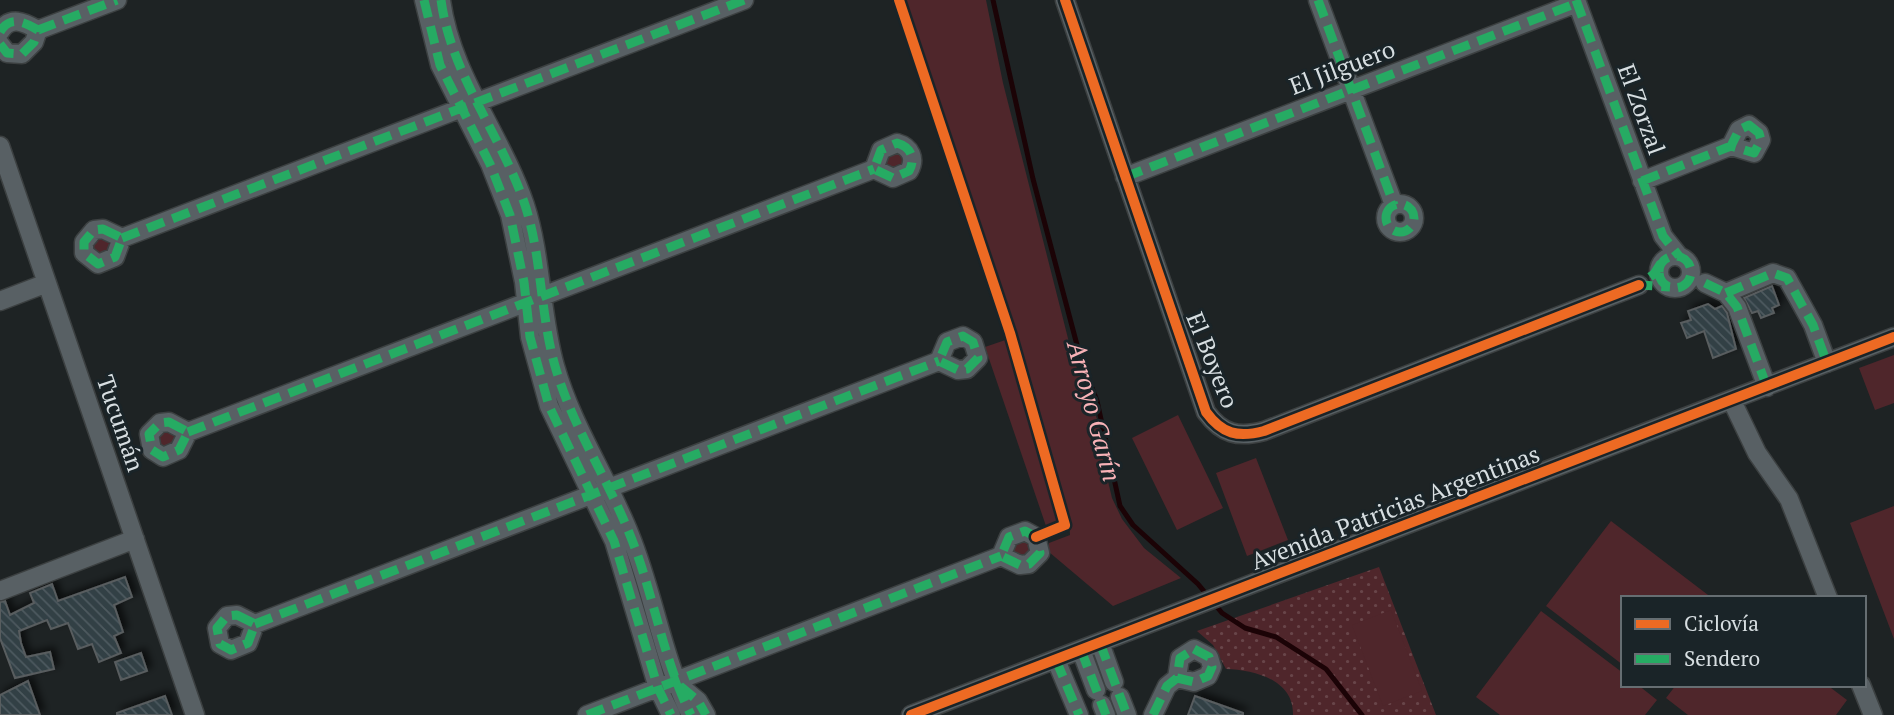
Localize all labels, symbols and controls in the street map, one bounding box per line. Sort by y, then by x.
street label: El Jilguero [1285,32,1399,102]
street label: El Zorzal [1611,59,1673,159]
street label: El Boyero [1179,307,1247,413]
water label: Arroyo Garín [1059,335,1130,485]
street label: Tucumán [90,371,152,475]
street label: Avenida Patricias Argentinas [1246,437,1544,577]
legend [1621,596,1866,687]
text: Ciclovía [1684,609,1759,637]
text: Sendero [1684,644,1760,672]

